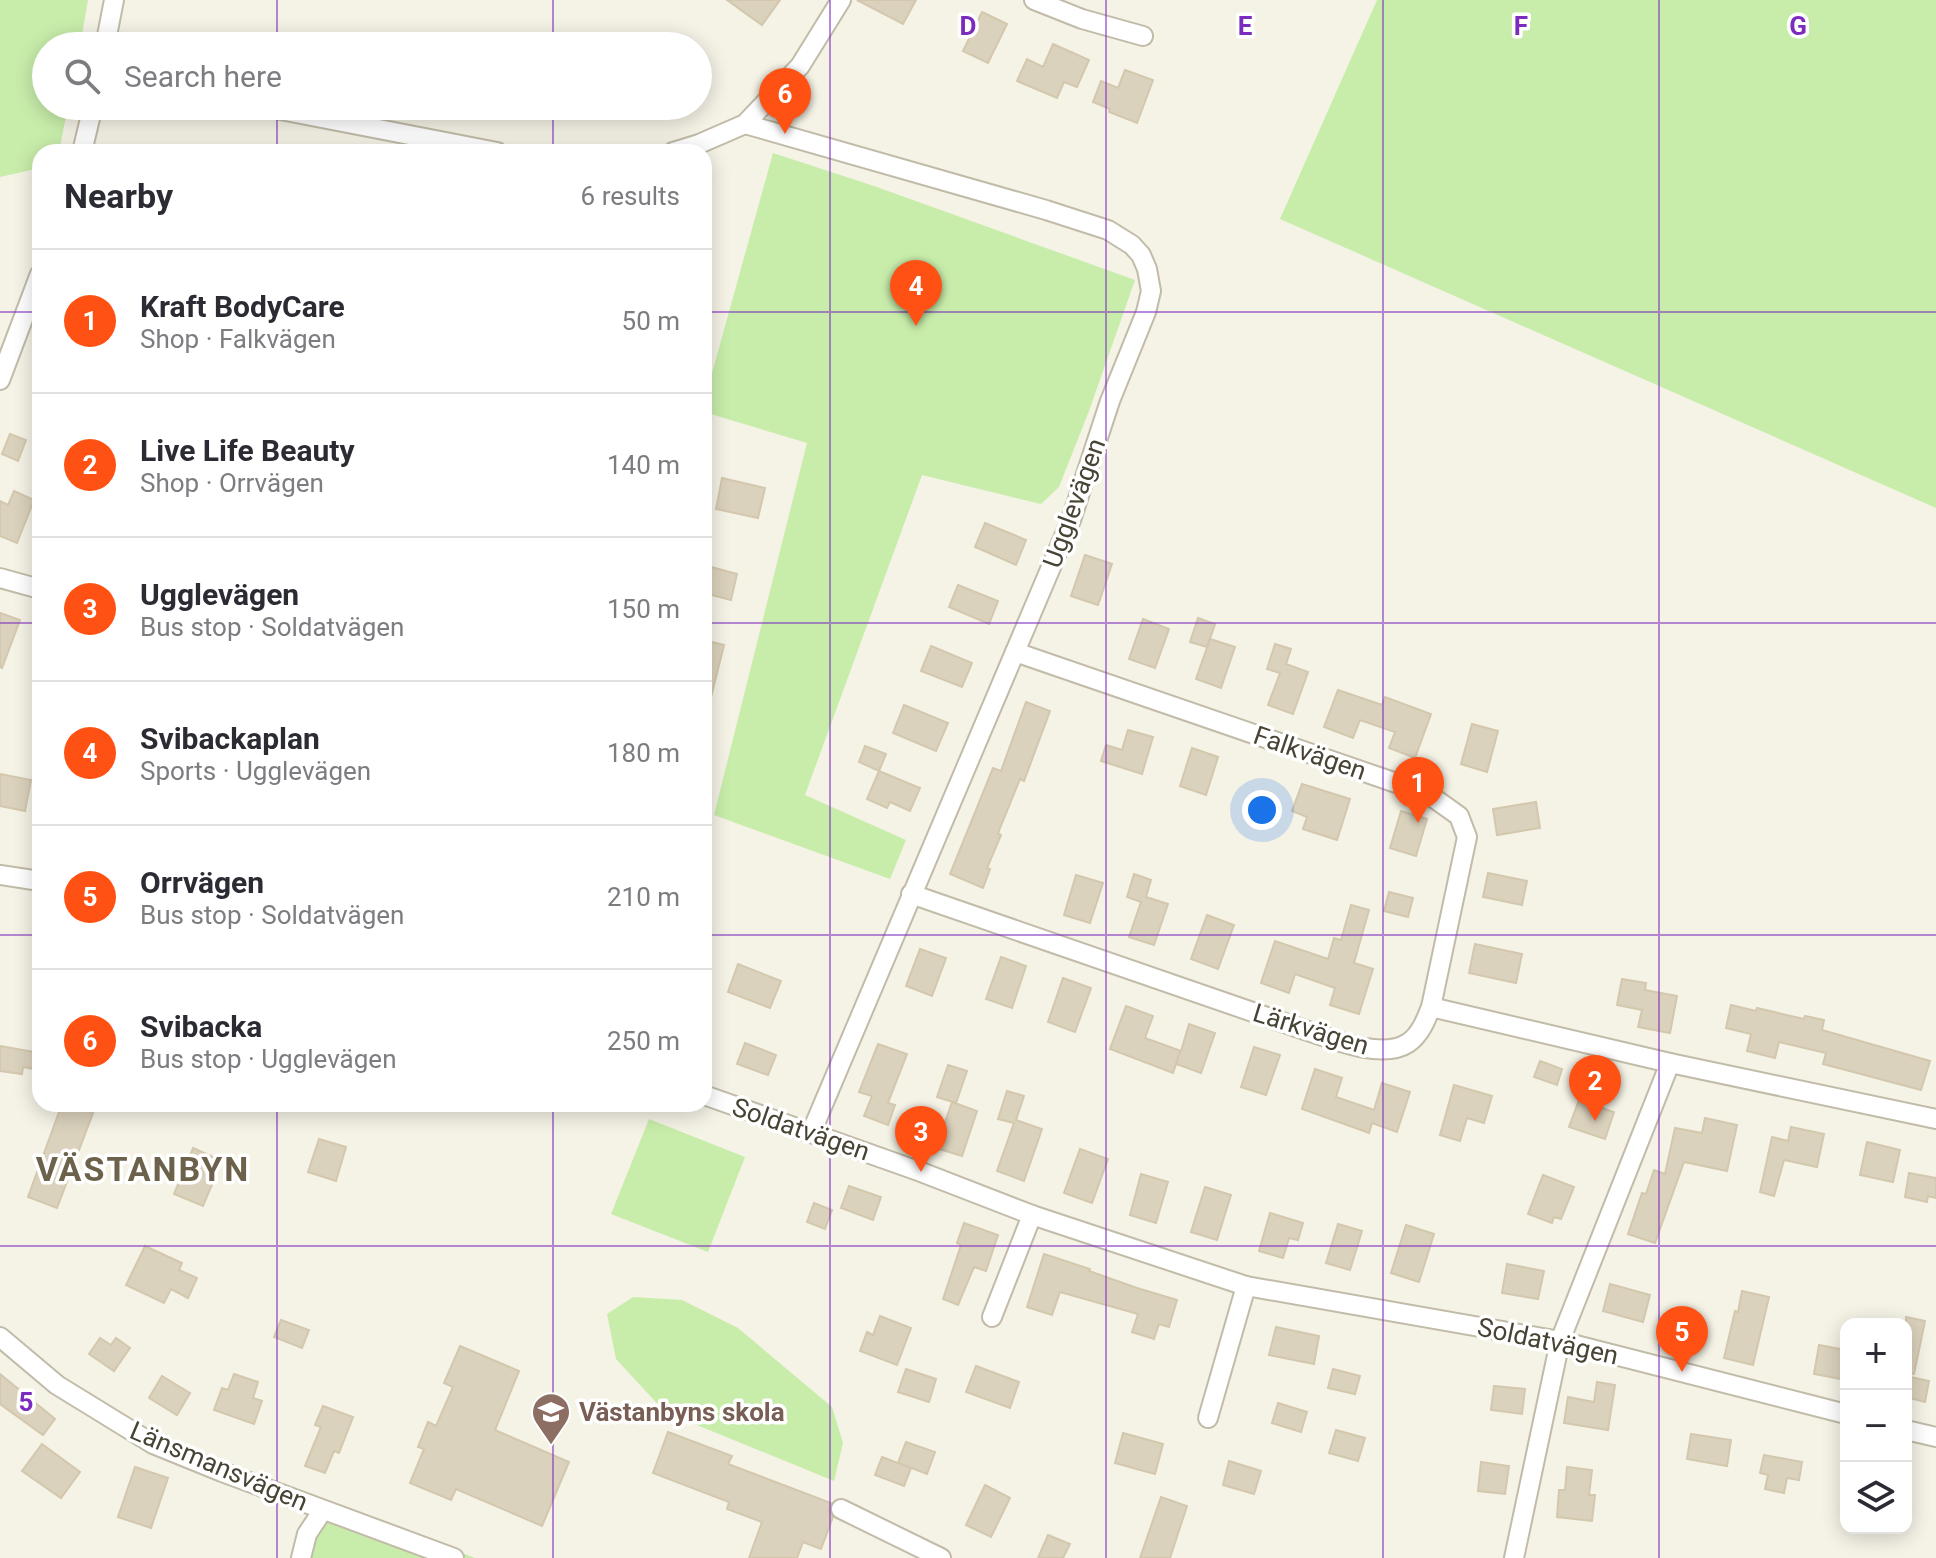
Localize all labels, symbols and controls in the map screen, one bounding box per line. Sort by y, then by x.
text: D [960,11,976,41]
text: E [1238,11,1253,41]
text: F [1514,11,1528,41]
text: G [1789,11,1807,41]
search box [32,32,712,120]
icon: search [60,54,104,98]
text: Search here [124,59,282,94]
pin: 6 [759,68,811,134]
text: Nearby [64,176,173,216]
text: 6 results [581,181,680,211]
pin: 4 [890,260,942,326]
text: Kraft BodyCare [140,289,345,324]
text: 1 [83,306,97,336]
text: 50 m [622,306,680,336]
text: Shop · Falkvägen [140,324,336,354]
text: Live Life Beauty [140,433,355,468]
street label: Ugglevägen [1037,434,1111,572]
text: 2 [83,450,97,480]
text: 140 m [607,450,680,480]
text: Shop · Orrvägen [140,468,324,498]
text: Ugglevägen [140,577,299,612]
text: 3 [83,594,97,624]
text: 150 m [607,594,680,624]
text: Bus stop · Soldatvägen [140,612,404,642]
street label: Falkvägen [1250,720,1370,786]
text: Svibackaplan [140,721,320,756]
text: 4 [83,738,97,768]
text: 180 m [607,738,680,768]
text: Sports · Ugglevägen [140,756,371,786]
pin: 1 [1392,757,1444,823]
your location [1242,790,1282,830]
text: Orrvägen [140,865,264,900]
text: 5 [83,882,97,912]
text: 210 m [607,882,680,912]
text: Bus stop · Soldatvägen [140,900,404,930]
street label: Lärkvägen [1250,997,1372,1061]
text: Svibacka [140,1009,262,1044]
text: 6 [83,1026,97,1056]
text: 250 m [607,1026,680,1056]
text: Bus stop · Ugglevägen [140,1044,396,1074]
pin: 2 [1569,1055,1621,1121]
street label: Soldatvägen [728,1092,874,1166]
pin: 3 [895,1106,947,1172]
district label: VÄSTANBYN [36,1149,250,1189]
pin: 5 [1656,1306,1708,1372]
street label: Soldatvägen [1475,1311,1621,1371]
map controls [1840,1318,1912,1534]
button: + [1840,1318,1912,1390]
text: 5 [19,1387,33,1417]
button: − [1840,1390,1912,1462]
school or university icon: Västanbyns skola [530,1391,572,1446]
place label: Västanbyns skola [579,1397,785,1427]
street label: Länsmansvägen [126,1415,312,1517]
button: layers [1840,1462,1912,1534]

